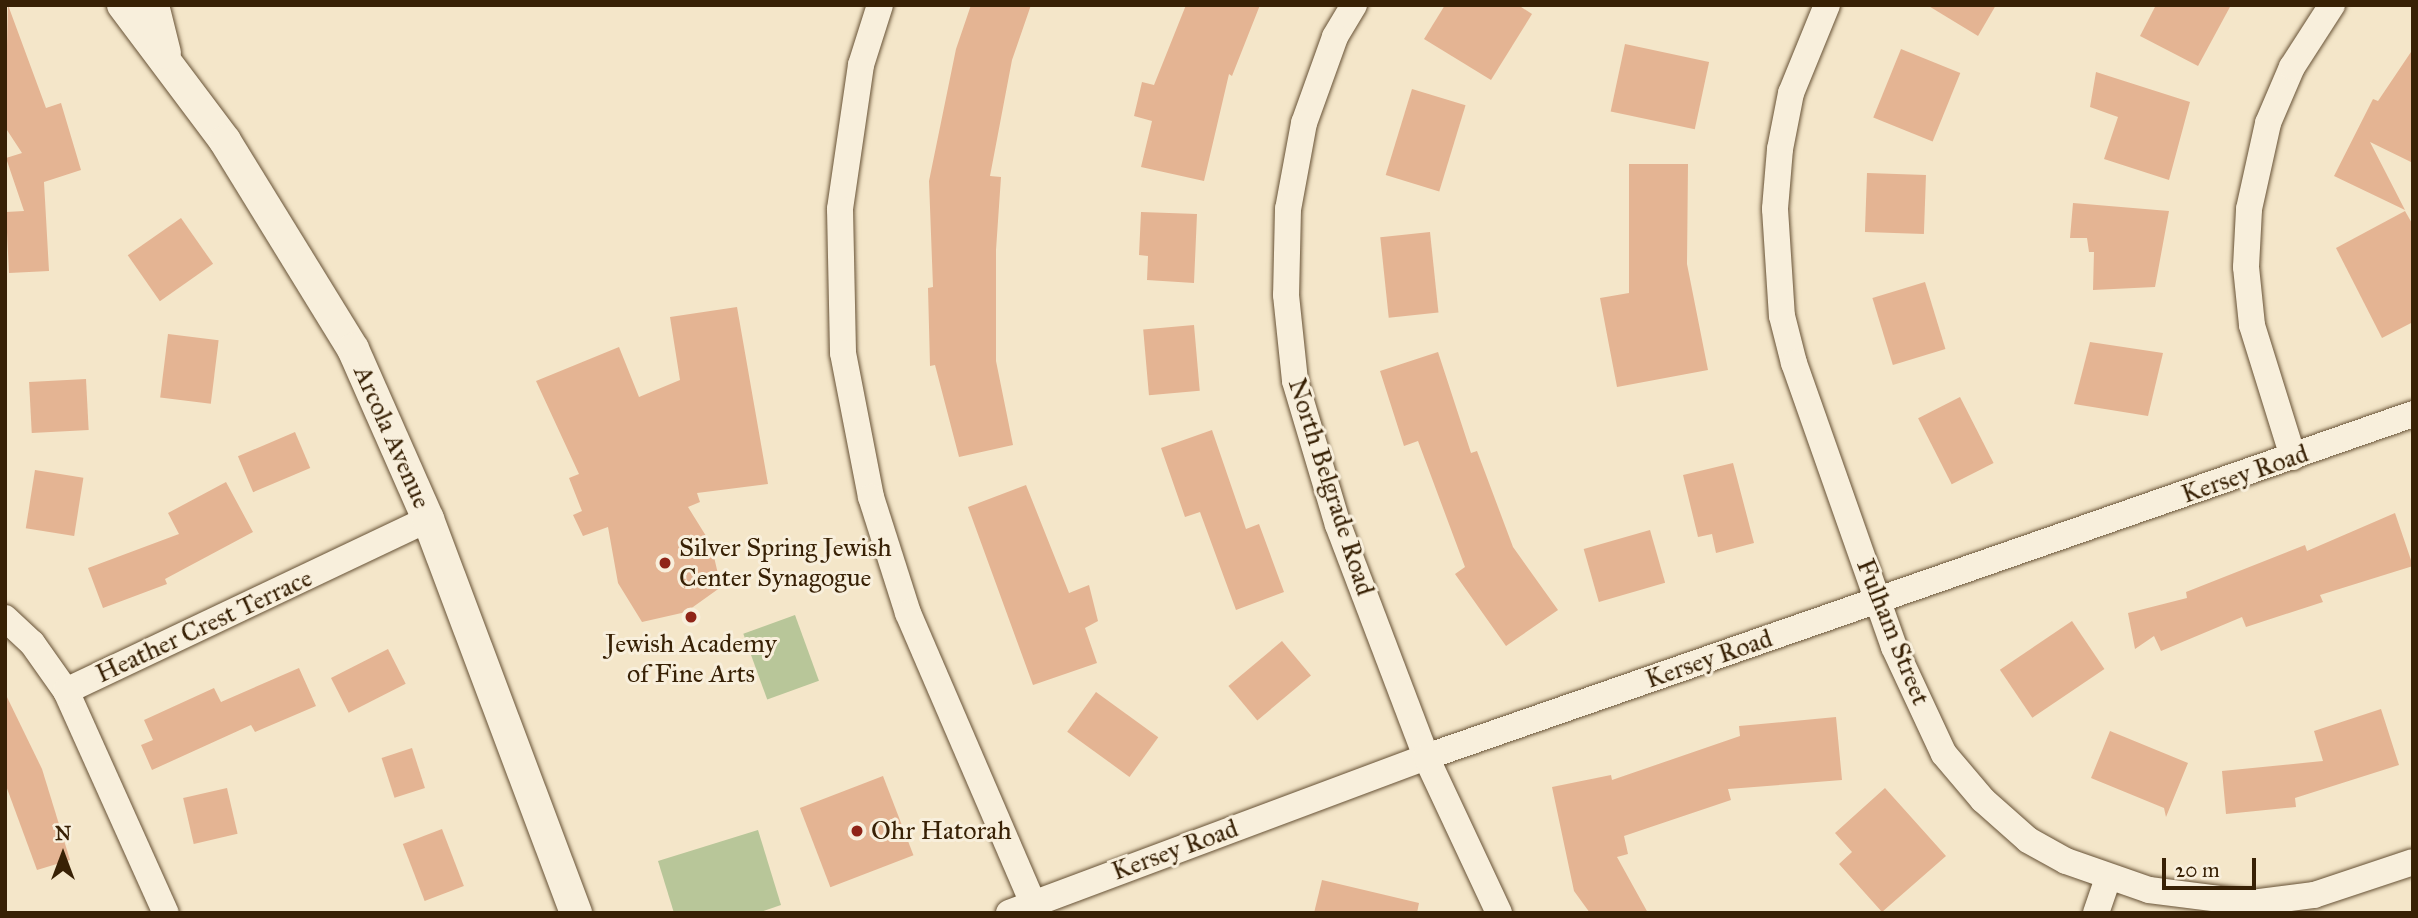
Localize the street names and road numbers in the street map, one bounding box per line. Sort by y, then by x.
street label: Arcola Avenue [347,361,437,513]
street label: North Belgrade Road [1281,374,1381,600]
street label: Kersey Road [2177,438,2313,510]
street label: Fulham Street [1849,554,1937,710]
street label: Heather Crest Terrace [91,562,317,690]
street label: Kersey Road [1641,623,1777,695]
street label: Kersey Road [1108,813,1242,887]

